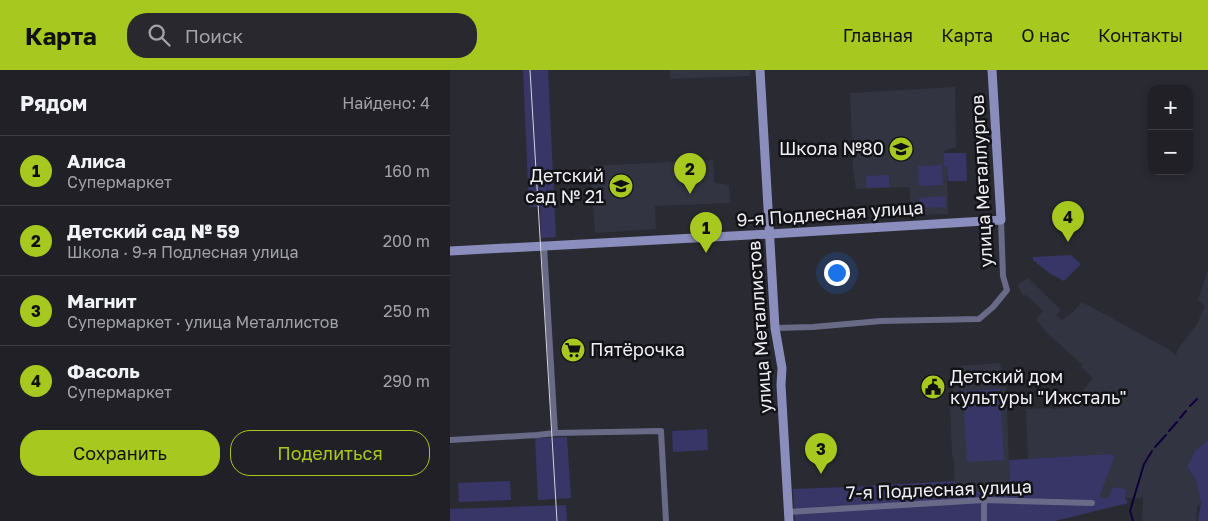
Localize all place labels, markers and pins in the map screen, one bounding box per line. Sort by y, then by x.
school or university icon: Школа №80 [888,136,914,162]
place label: Школа №80 [779,137,884,159]
pin: 2 [674,153,706,194]
place label: Детский сад № 21 [525,164,604,207]
school or university icon: Детский сад № 21 [608,173,634,199]
pin: 4 [1052,201,1084,242]
pin: 1 [690,212,722,253]
supermarket icon: Пятёрочка [560,337,586,363]
place label: Пятёрочка [590,338,685,360]
place label: Детский дом культуры "Ижсталь" [950,365,1126,408]
public building icon: Детский дом культуры "Ижсталь" [920,374,946,400]
pin: 3 [805,433,837,474]

